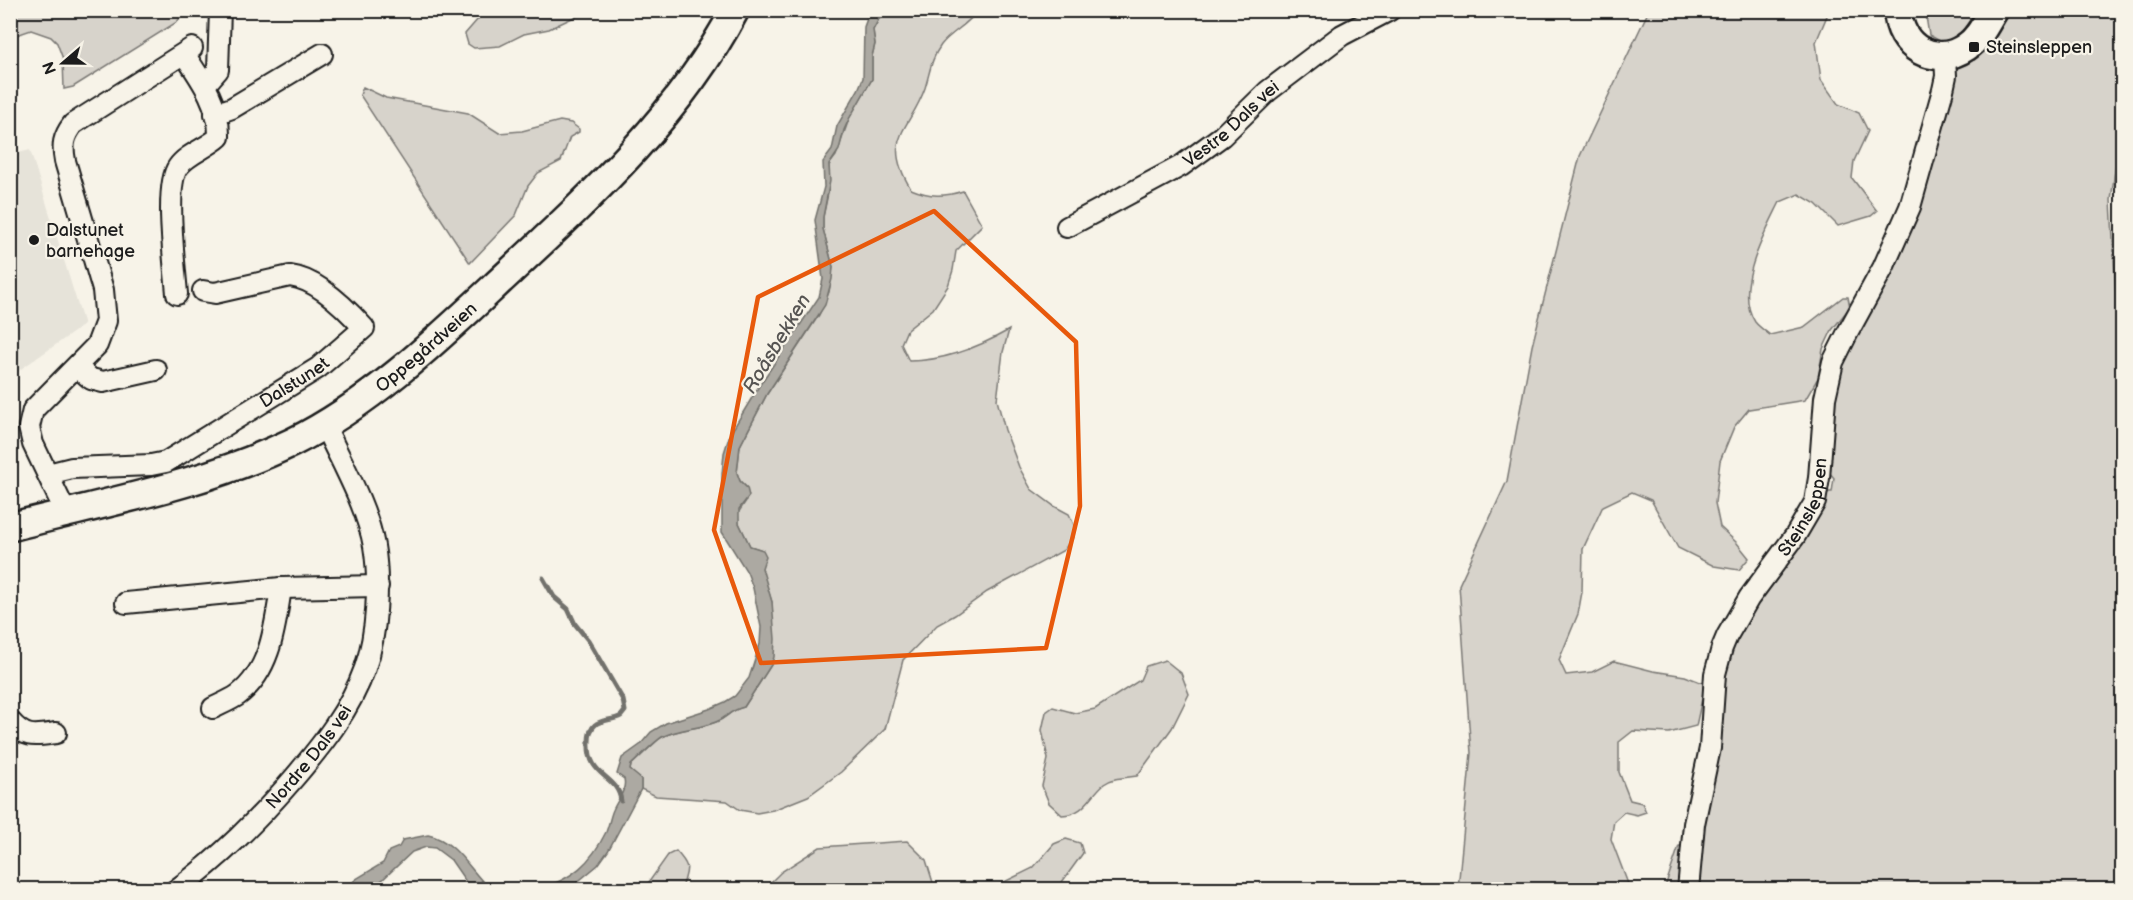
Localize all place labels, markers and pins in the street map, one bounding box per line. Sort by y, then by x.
place label: Steinsleppen [1986,37,2092,58]
marker: Steinsleppen [1967,40,1981,54]
place label: Dalstunet barnehage [46,220,135,262]
marker: Dalstunet barnehage [27,233,41,247]

